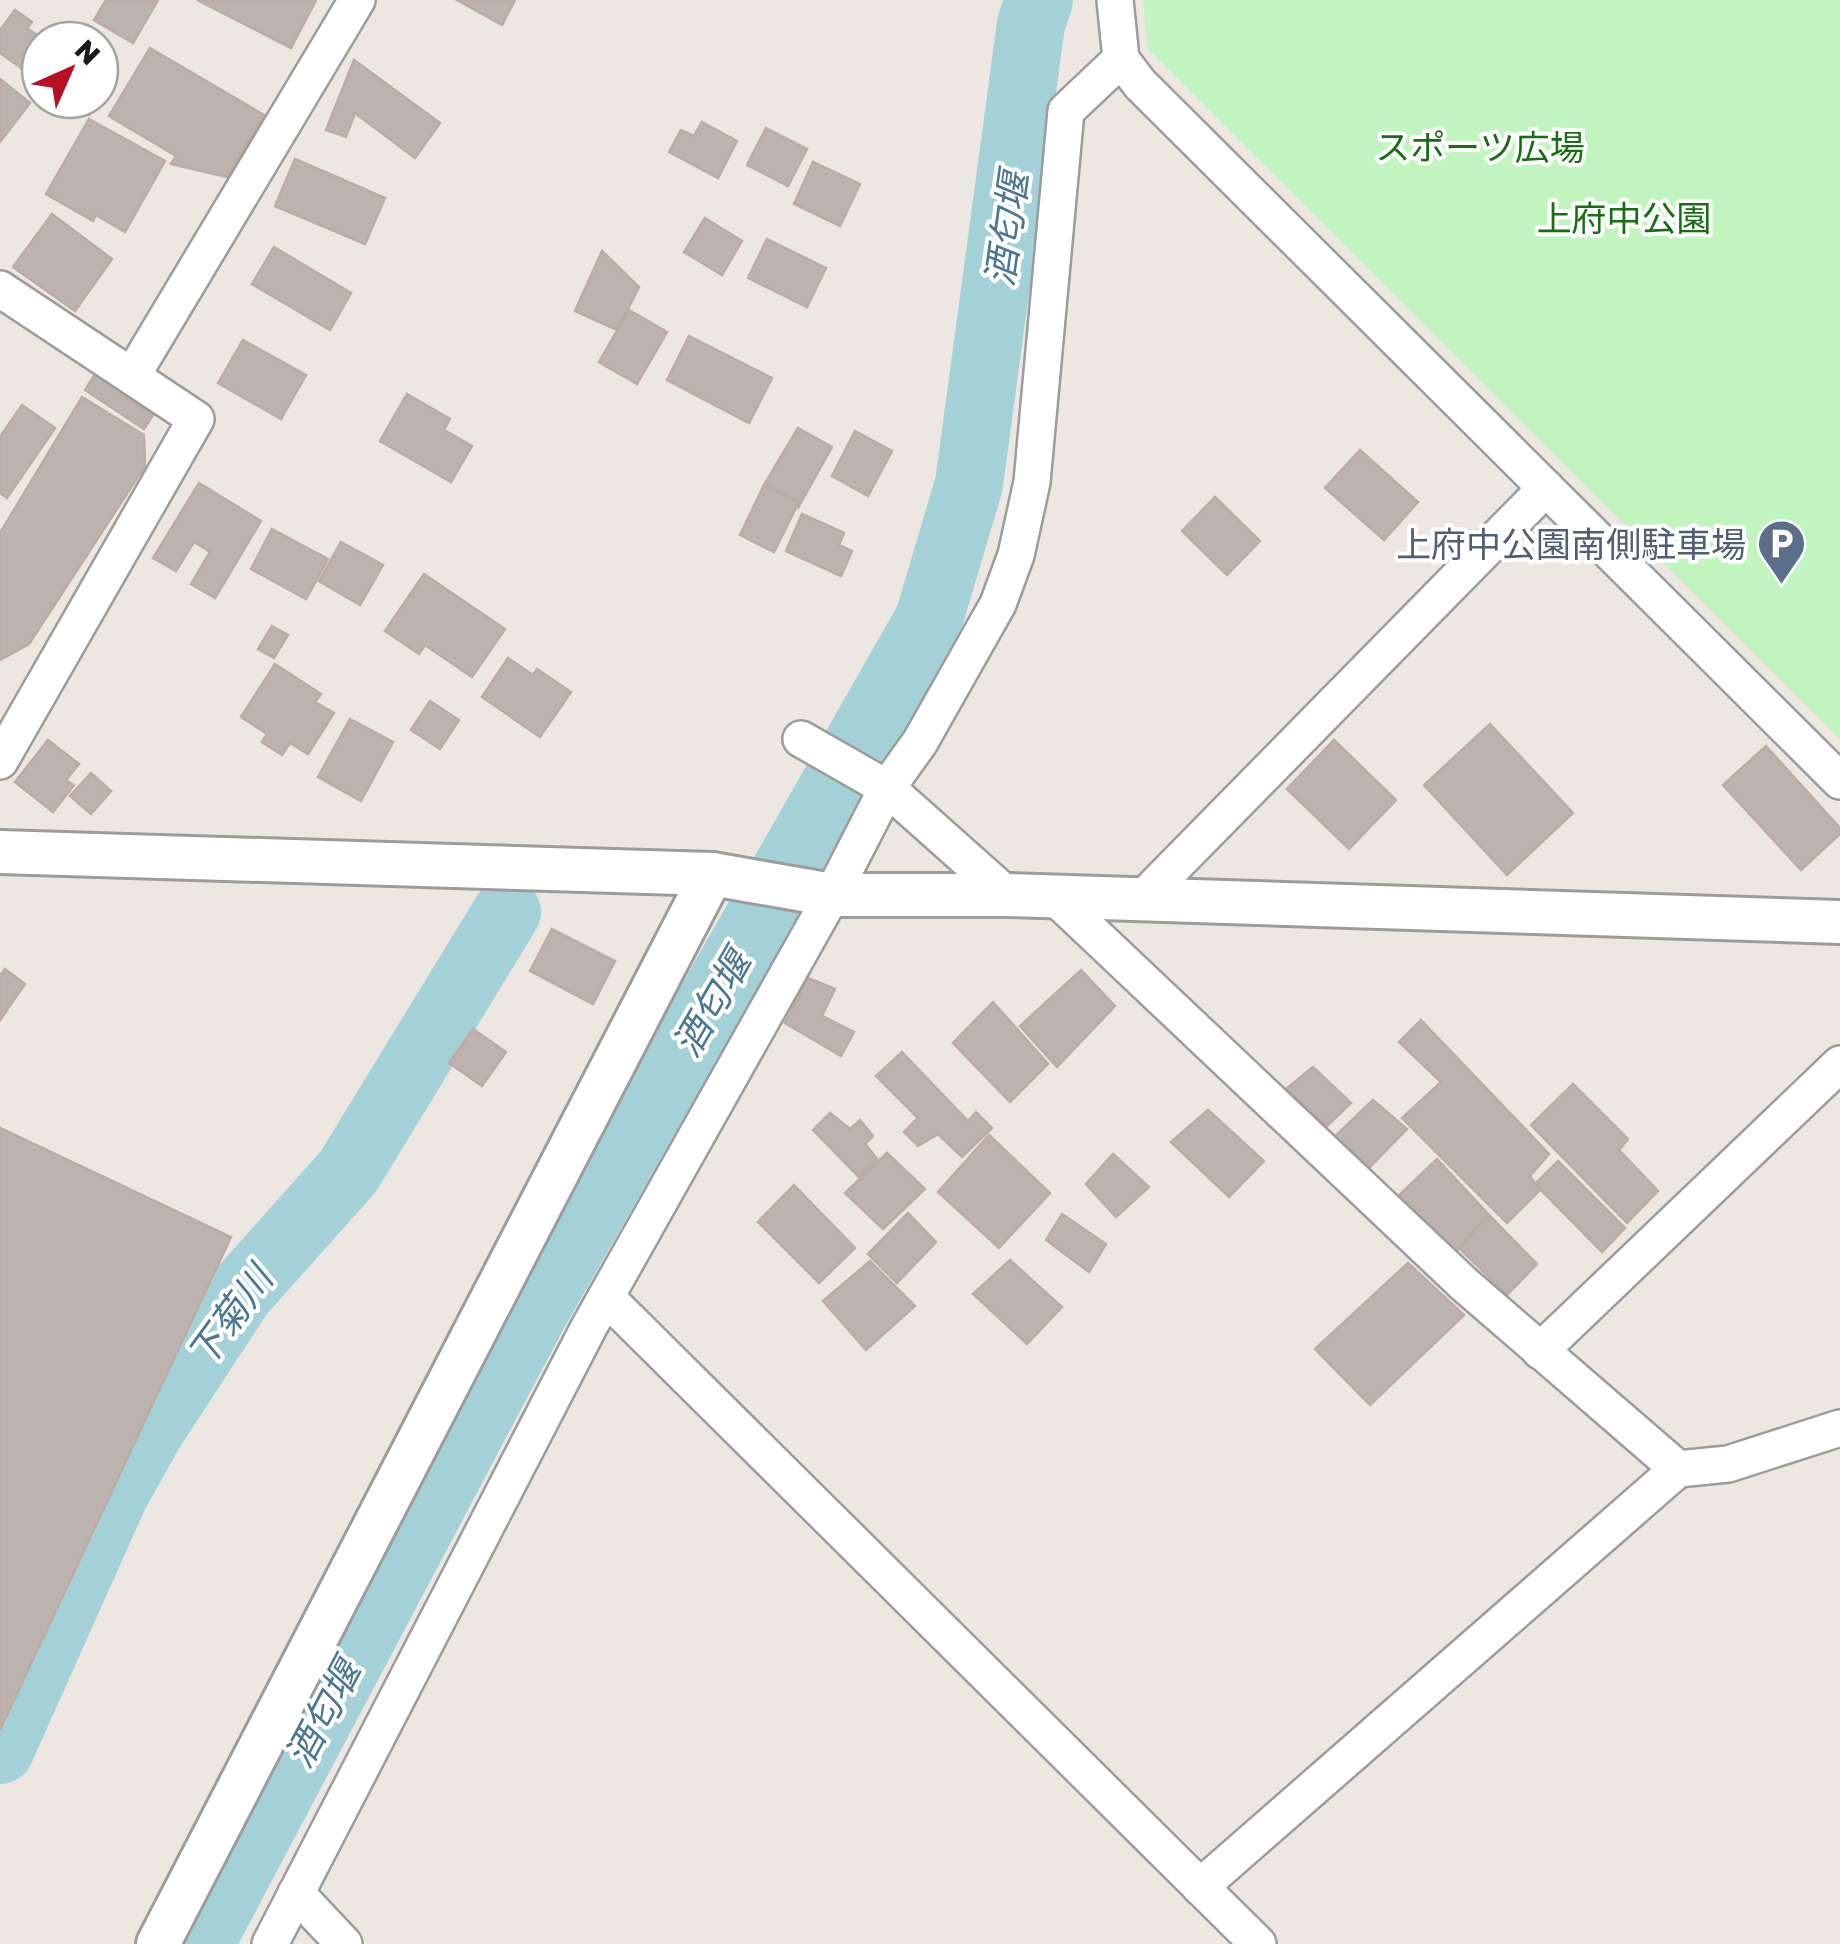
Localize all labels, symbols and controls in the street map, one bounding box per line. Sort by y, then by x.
north arrow [20,20,120,120]
text: N [69,33,107,71]
park label: スポーツ広場 [1375,126,1585,168]
water label: 酒匂堰 [976,163,1037,289]
park label: 上府中公園 [1536,197,1712,239]
parking icon: 上府中公園南側駐車場 [1755,518,1807,586]
place label: 上府中公園南側駐車場 [1396,523,1746,565]
water label: 酒匂堰 [663,937,762,1064]
water label: 下菊川 [177,1253,283,1375]
water label: 酒匂堰 [275,1647,371,1774]

